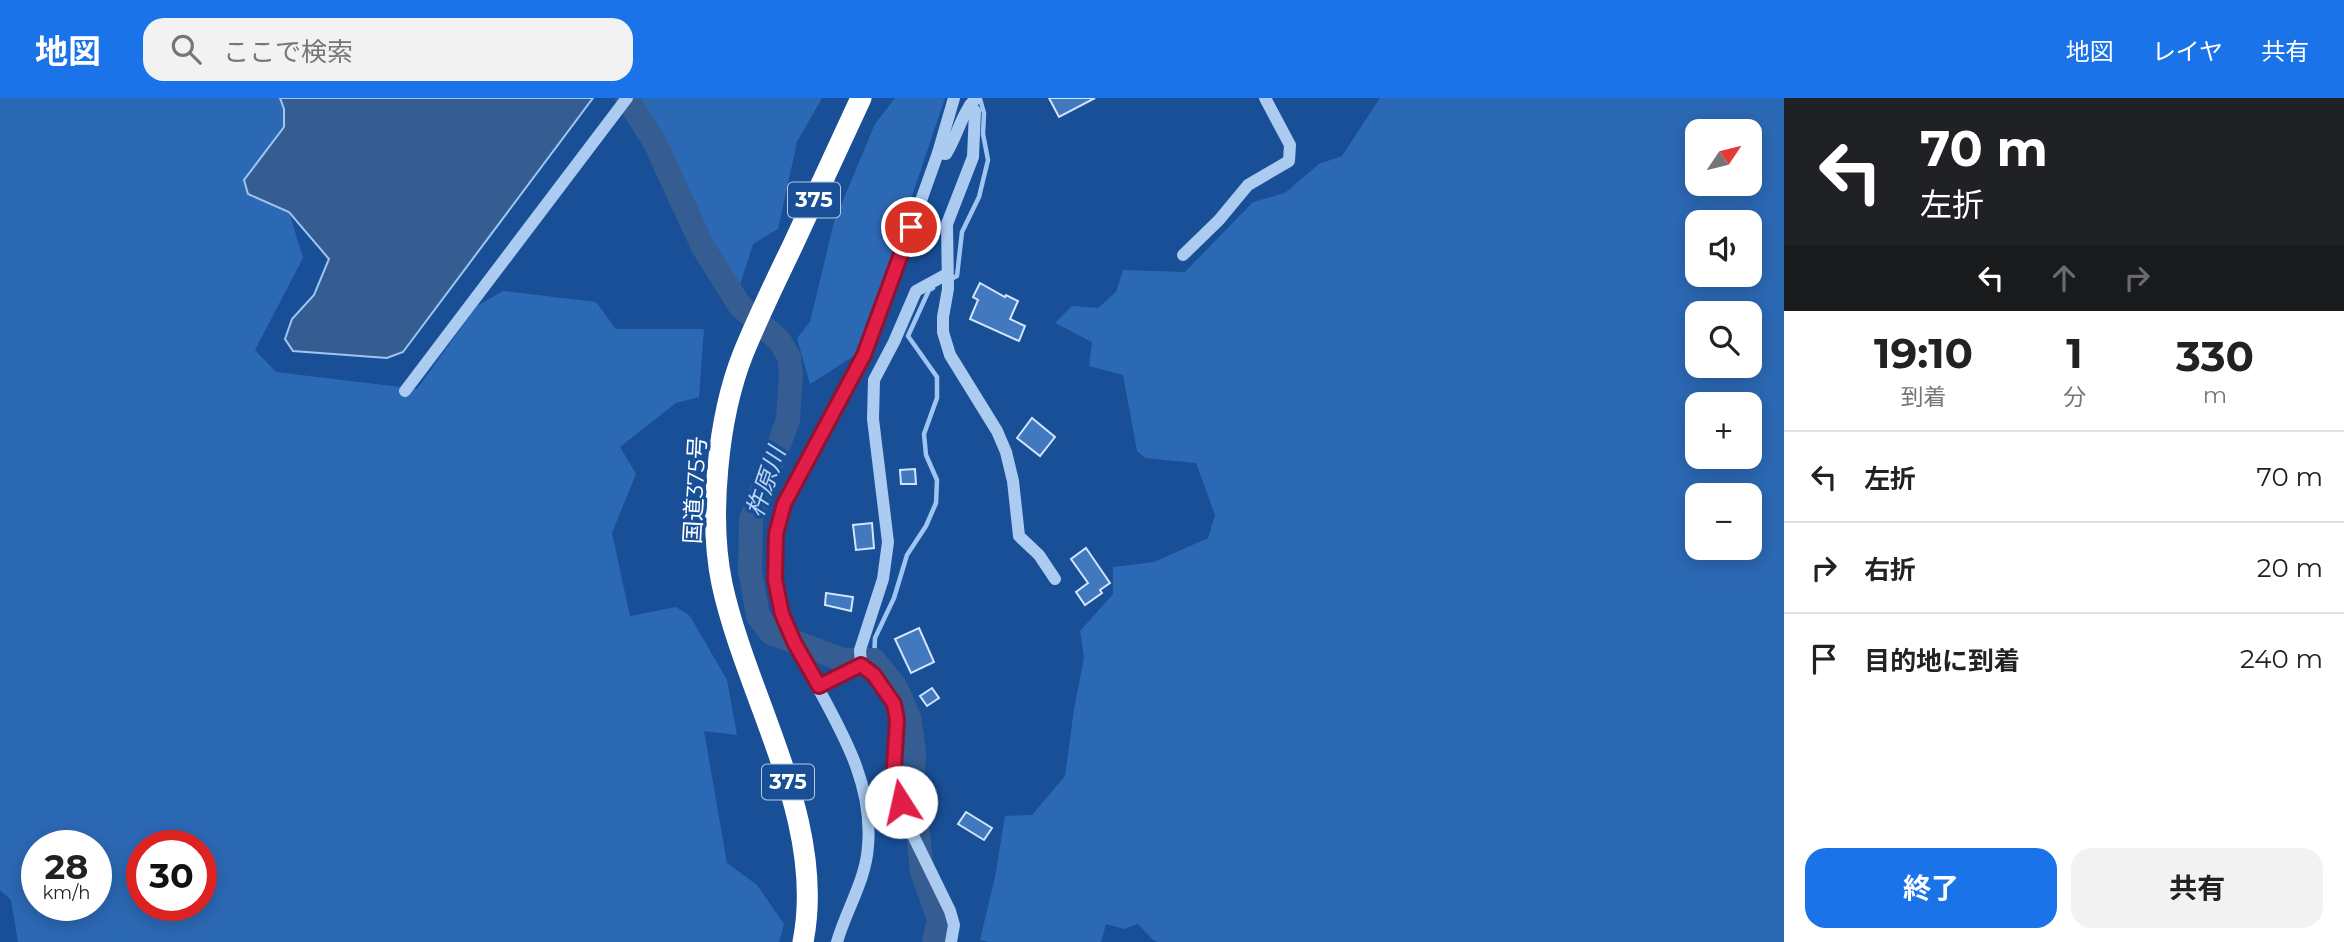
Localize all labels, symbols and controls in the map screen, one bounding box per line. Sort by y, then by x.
search box [143,18,633,81]
icon: search [167,30,205,68]
text: 地図 [35,31,101,71]
text: ここで検索 [223,36,353,68]
text: 地図 [2066,37,2114,66]
text: レイヤ [2152,37,2223,66]
text: 共有 [2261,37,2309,66]
north arrow [1685,119,1762,196]
map controls [1685,119,1762,560]
text: 70 m [1920,119,2048,178]
icon: left [1805,126,1896,217]
road number: 375 [788,182,840,217]
text: 左折 [1920,185,1984,224]
pin [881,197,941,257]
icon: arrive [892,208,930,246]
button: sound [1685,210,1762,287]
icon: left [1972,259,2010,297]
icon: ahead [2045,259,2083,297]
icon: right [2118,259,2156,297]
button: search [1685,301,1762,378]
text: 19:10 [1874,327,1973,379]
text: 1 [2066,327,2083,379]
text: 330 [2176,330,2254,382]
text: m [2203,381,2227,409]
text: 到着 [1901,383,1947,411]
text: 分 [2063,383,2086,411]
button: + [1685,392,1762,469]
street label: 国道375号 [678,435,712,545]
water label: 杵原川 [740,440,792,521]
icon: left [1805,458,1843,496]
text: 70 m [2257,461,2323,493]
text: 左折 [1864,463,1916,495]
button: − [1685,483,1762,560]
icon: right [1805,549,1843,587]
text: 20 m [2257,552,2323,584]
text: 右折 [1864,554,1916,586]
icon: arrive [1805,640,1843,678]
text: 240 m [2240,643,2323,675]
text: 目的地に到着 [1864,645,2020,677]
road number: 375 [762,764,814,800]
position arrow [864,765,938,839]
speed limit sign: 30 [126,830,217,921]
text: 28 [45,845,88,888]
button: 終了 [1805,848,2057,928]
button: 共有 [2071,848,2323,928]
text: km/h [42,882,91,904]

